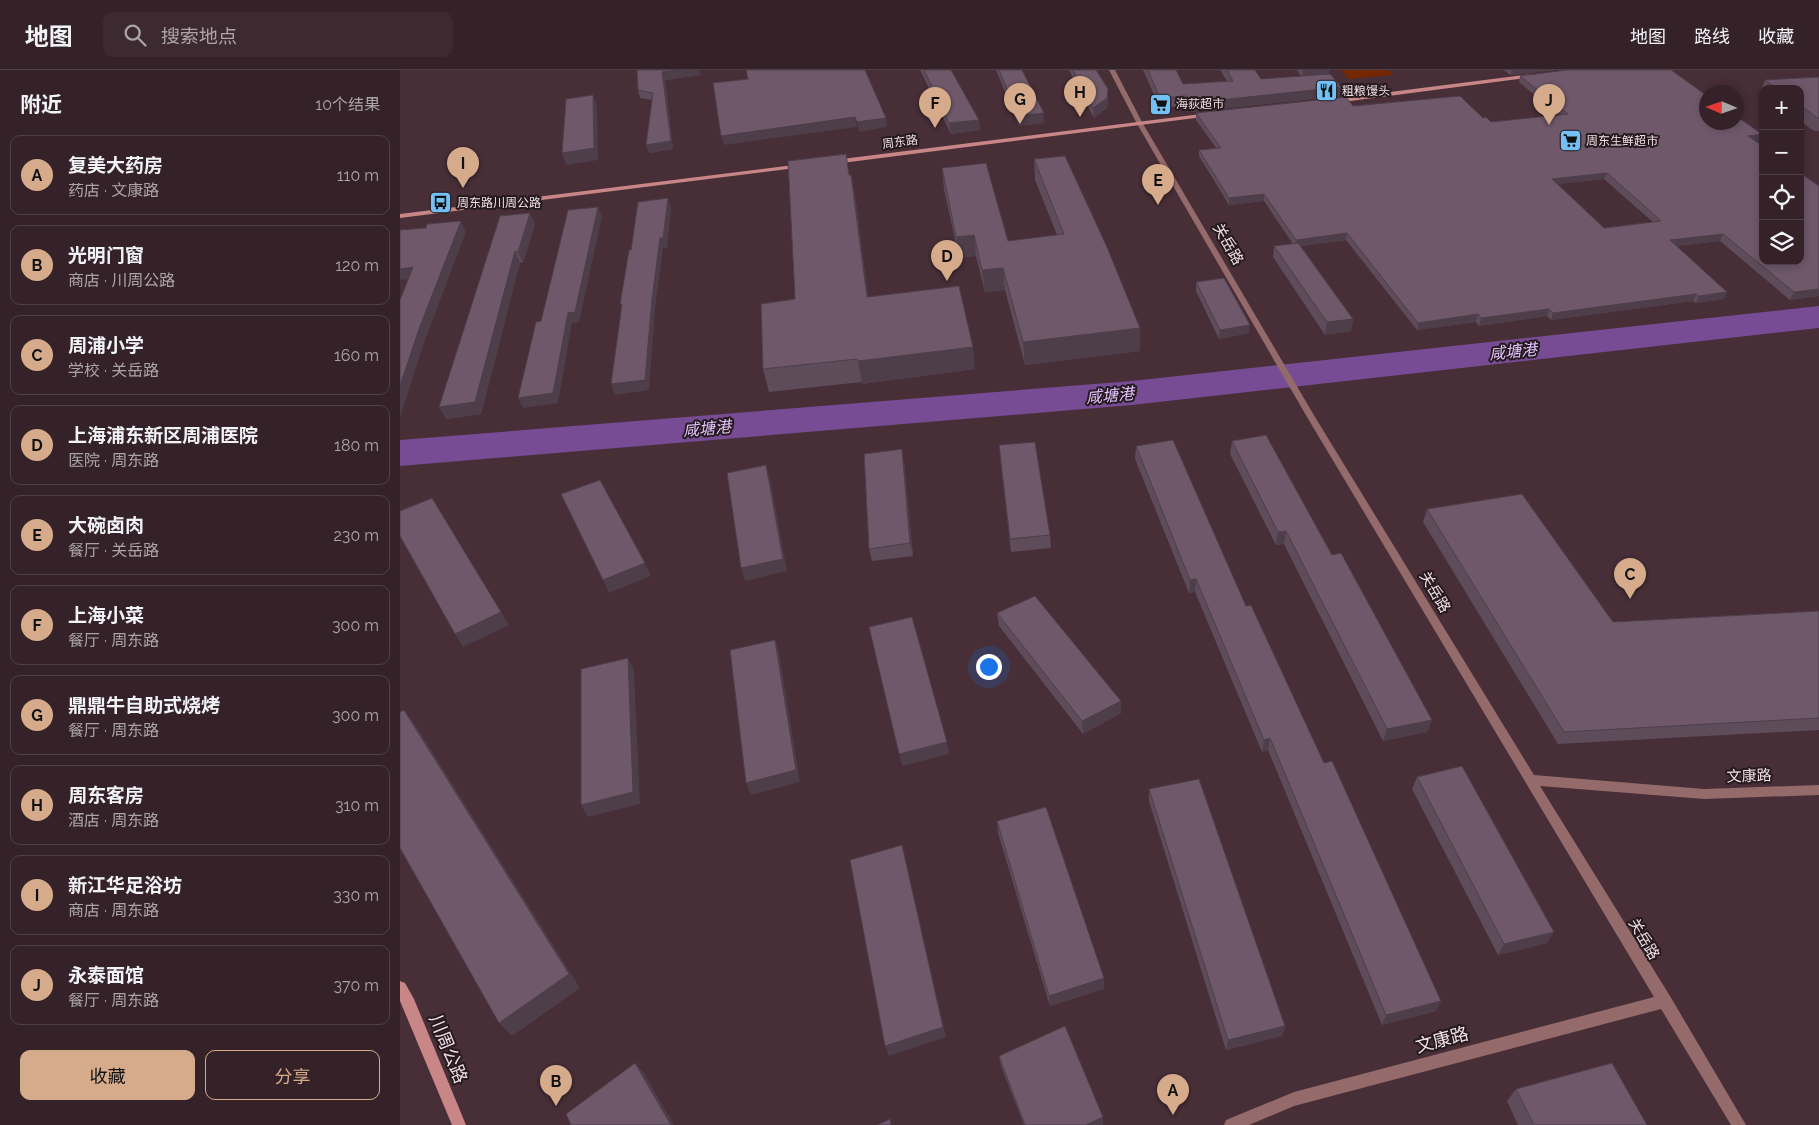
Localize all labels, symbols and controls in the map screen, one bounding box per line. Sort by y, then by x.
search box [103,12,453,57]
icon: search [121,21,149,49]
text: 地图 [25,22,73,51]
text: 搜索地点 [161,25,237,47]
text: 地图 [1630,26,1666,47]
text: 路线 [1694,26,1730,47]
text: 收藏 [1758,26,1794,47]
pin: H [1064,76,1096,117]
restaurant icon: 粗粮馒头 [1314,79,1338,103]
pin: G [1004,83,1036,124]
place label: 粗粮馒头 [1342,84,1390,98]
pin: J [1533,84,1565,125]
north arrow [1699,85,1744,130]
map controls [1759,85,1804,265]
button: + [1759,85,1804,130]
pin: F [919,87,951,128]
text: 附近 [20,92,62,117]
supermarket icon: 海荻超市 [1148,92,1172,116]
text: 10个结果 [315,95,380,114]
place label: 海荻超市 [1176,97,1224,111]
supermarket icon: 周东生鲜超市 [1558,129,1582,153]
button: − [1759,130,1804,175]
street label: 周东路 [881,133,919,151]
place label: 周东生鲜超市 [1586,134,1658,148]
pin: I [447,147,479,188]
text: 复美大药房 [68,154,163,176]
pin: E [1142,164,1174,205]
text: A [32,166,42,185]
text: 110 m [337,166,379,185]
button: locate [1759,175,1804,220]
text: 药店 · 文康路 [68,181,159,200]
bus stop icon: 周东路川周公路 [429,191,453,215]
place label: 周东路川周公路 [457,196,541,210]
street label: 关岳路 [1209,220,1247,268]
button: layers [1759,220,1804,265]
pin: D [931,240,963,281]
text: 光明门窗 [68,244,144,266]
text: B [32,256,42,275]
text: 120 m [335,256,379,275]
text: 商店 · 川周公路 [68,271,175,290]
text: 周浦小学 [68,334,144,356]
water label: 咸塘港 [1488,339,1540,363]
text: C [32,346,42,365]
text: 160 m [334,346,379,365]
text: 学校 · 关岳路 [68,361,159,380]
water label: 咸塘港 [1085,384,1137,407]
water label: 咸塘港 [682,417,734,440]
text: 上海浦东新区周浦医院 [68,424,258,446]
text: D [31,436,43,455]
text: 180 m [334,436,379,455]
text: 医院 · 周东路 [68,451,159,470]
text: 大碗卤肉 [68,514,144,536]
text: E [32,526,42,545]
text: 230 m [334,526,379,545]
text: 餐厅 · 关岳路 [68,541,159,560]
pin: C [1614,558,1646,599]
street label: 关岳路 [1416,568,1454,616]
text: 上海小菜 [68,604,144,626]
text: F [32,616,42,635]
text: 300 m [332,616,379,635]
text: 餐厅 · 周东路 [68,631,159,650]
your location [976,654,1002,680]
text: 鼎鼎牛自助式烧烤 [68,694,220,716]
text: G [31,706,43,725]
text: 300 m [332,706,379,725]
text: 餐厅 · 周东路 [68,721,159,740]
street label: 文康路 [1726,766,1772,786]
text: 周东客房 [68,784,144,806]
text: H [31,796,43,815]
text: 310 m [335,796,379,815]
text: 酒店 · 周东路 [68,811,159,830]
text: 新江华足浴坊 [68,874,182,896]
text: I [35,886,39,905]
text: 330 m [333,886,379,905]
text: 商店 · 周东路 [68,901,159,920]
street label: 关岳路 [1625,915,1663,963]
text: 永泰面馆 [68,964,144,986]
text: J [33,976,41,995]
text: 370 m [333,976,379,995]
text: 餐厅 · 周东路 [68,991,159,1010]
street label: 川周公路 [425,1012,472,1086]
street label: 文康路 [1413,1022,1471,1057]
button: 收藏 [20,1050,195,1100]
button: 分享 [205,1050,380,1100]
pin: B [540,1065,572,1106]
pin: A [1157,1074,1189,1115]

